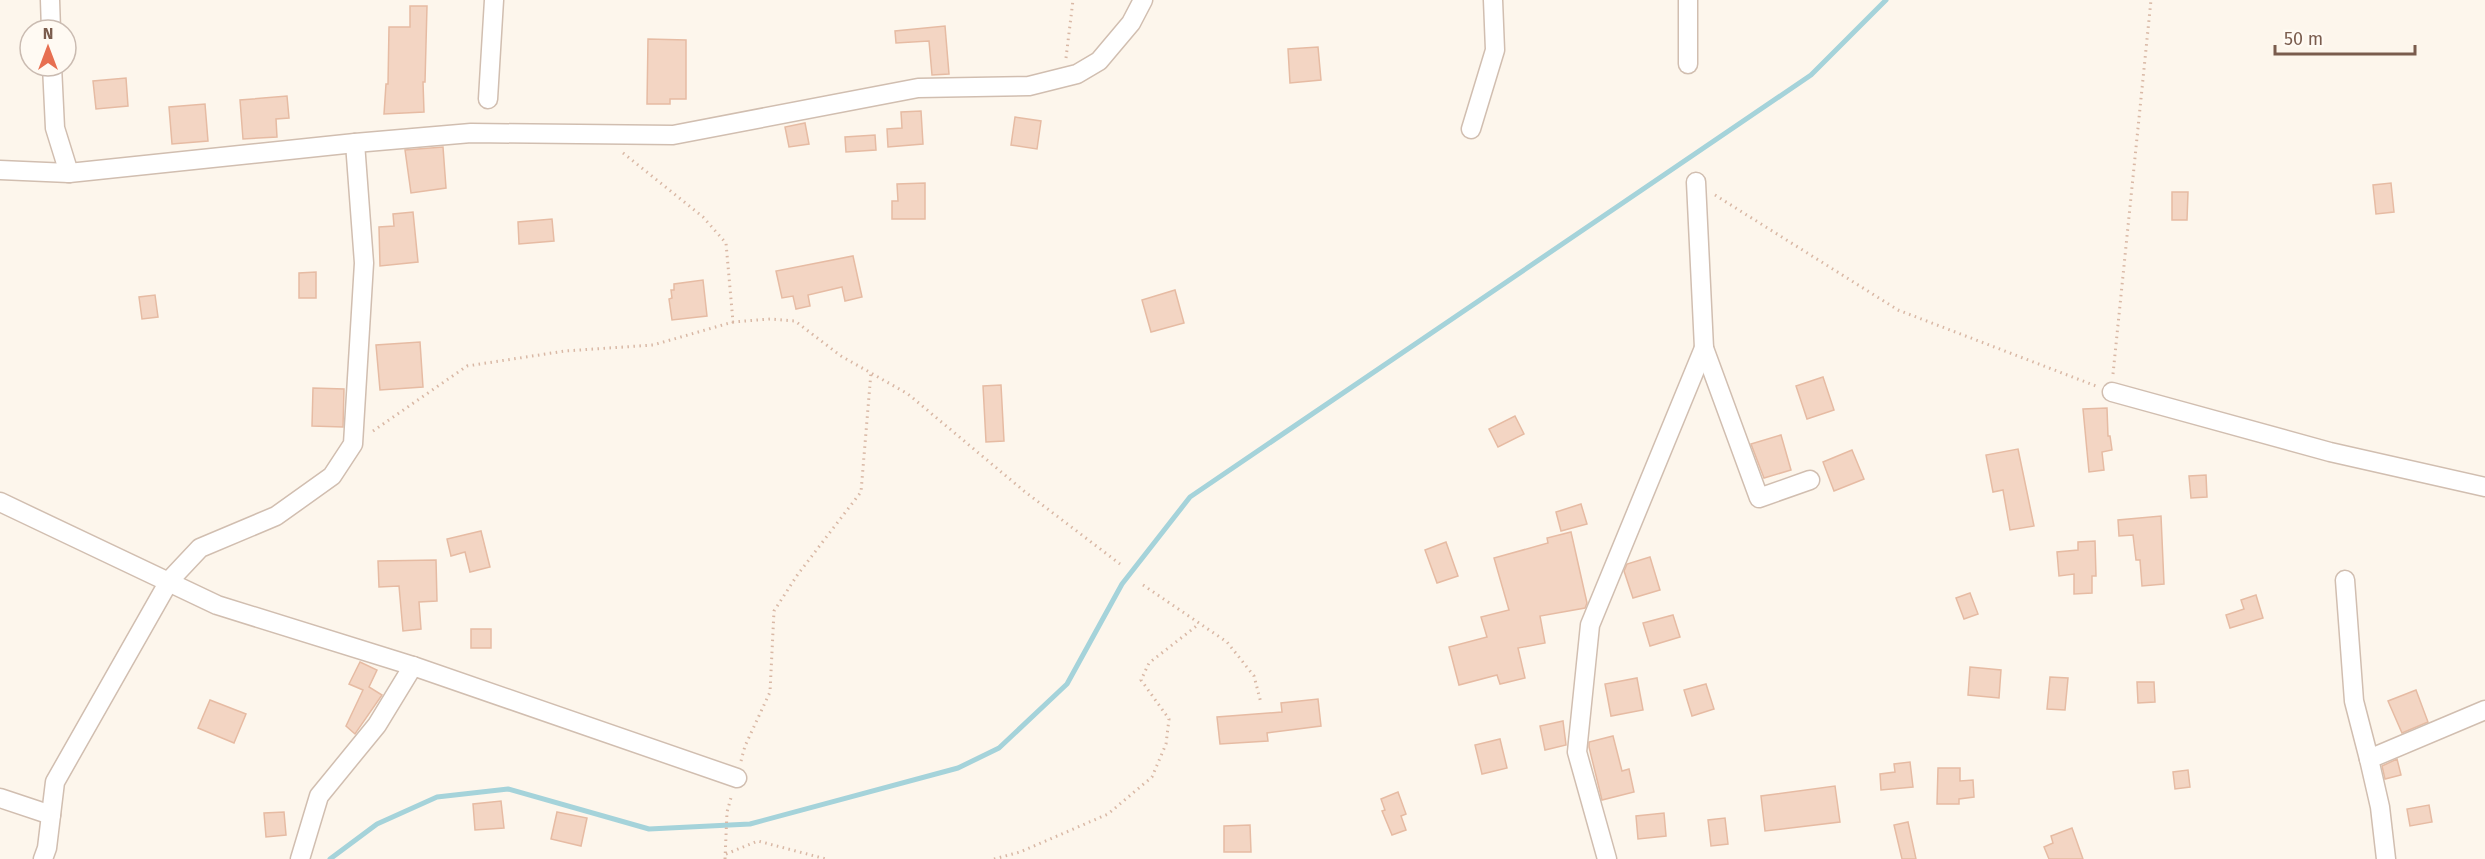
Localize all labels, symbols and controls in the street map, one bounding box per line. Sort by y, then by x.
north arrow [18,18,78,78]
scale bar [2275,18,2414,56]
text: N [43,24,53,43]
text: 50 m [2284,28,2323,50]

